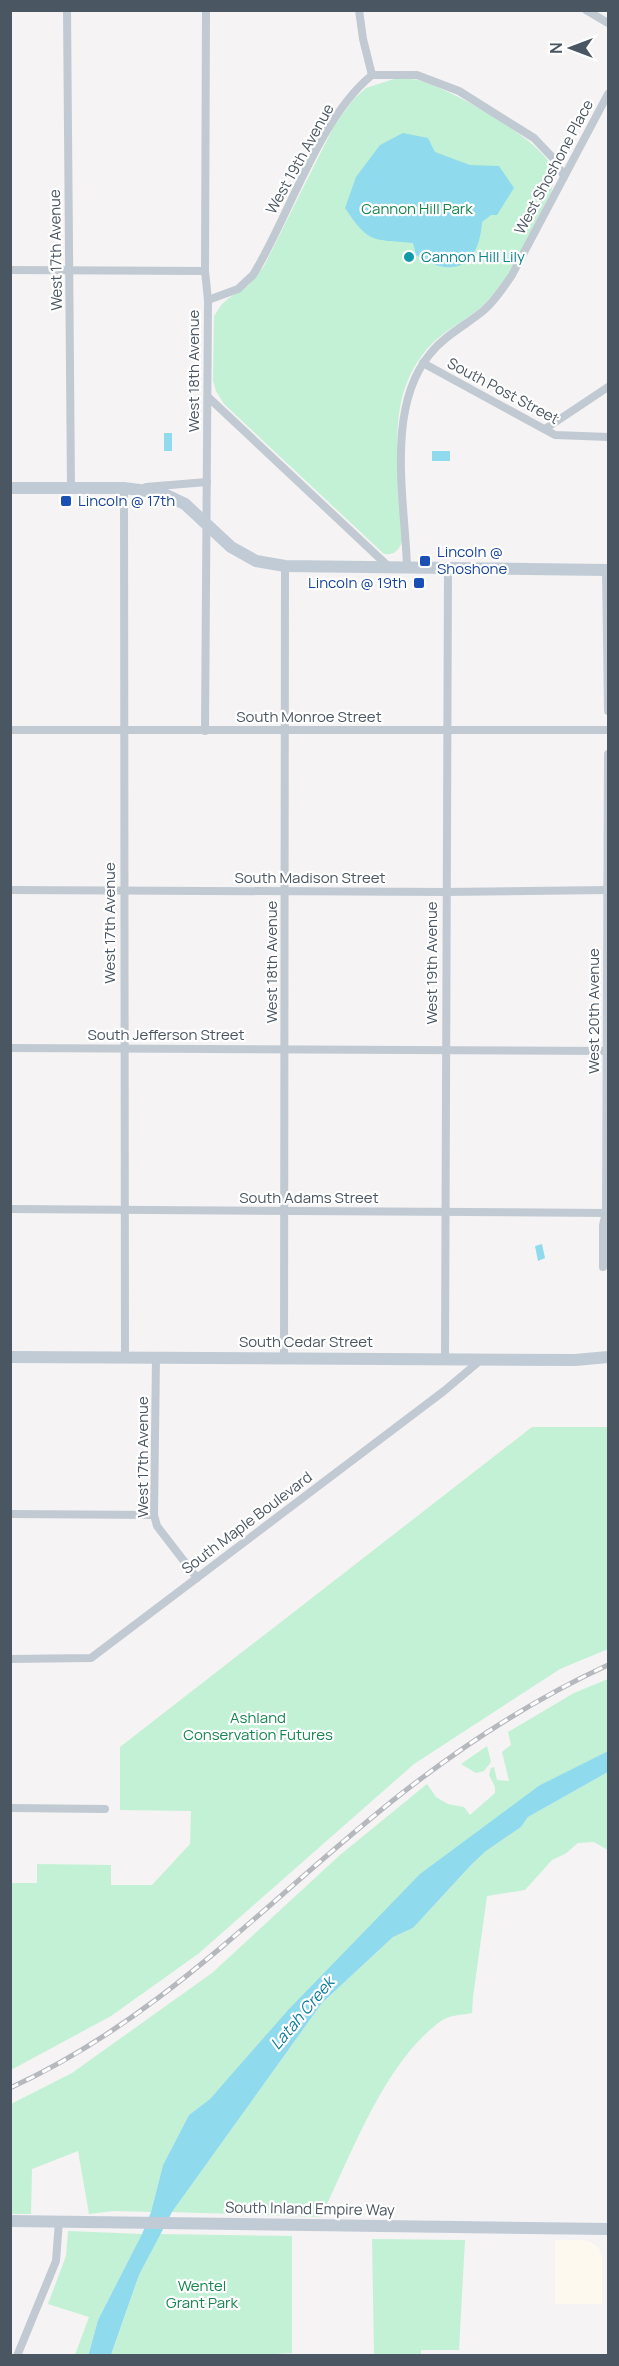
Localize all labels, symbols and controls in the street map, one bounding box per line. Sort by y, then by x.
north arrow [541,18,601,78]
text: N [545,42,567,54]
street label: West Shoshone Place [509,96,598,238]
street label: West 19th Avenue [261,100,339,218]
street label: West 17th Avenue [44,189,67,311]
park label: Cannon Hill Park [361,198,473,219]
place label: Cannon Hill Lily [421,246,525,267]
marker: Cannon Hill Lily [402,250,416,264]
street label: West 18th Avenue [183,309,204,432]
street label: South Post Street [444,352,563,429]
place label: Lincoln @ 17th [78,490,175,511]
marker: Lincoln @ 17th [59,494,73,508]
place label: Lincoln @ Shoshone [437,541,507,579]
marker: Lincoln @ Shoshone [418,554,432,568]
place label: Lincoln @ 19th [308,572,407,593]
marker: Lincoln @ 19th [412,576,426,590]
street label: South Monroe Street [236,706,382,727]
street label: West 17th Avenue [99,862,120,984]
street label: South Madison Street [235,867,386,888]
street label: West 18th Avenue [261,900,282,1023]
street label: West 19th Avenue [421,901,442,1025]
street label: West 20th Avenue [583,948,604,1074]
street label: South Jefferson Street [88,1024,244,1045]
street label: South Adams Street [239,1187,379,1208]
street label: South Cedar Street [239,1331,373,1352]
street label: West 17th Avenue [132,1396,153,1518]
street label: South Maple Boulevard [177,1466,316,1579]
park label: Ashland Conservation Futures [183,1707,333,1745]
water label: Latah Creek [265,1970,340,2054]
street label: South Inland Empire Way [225,2197,395,2220]
park label: Wentel Grant Park [166,2275,238,2313]

